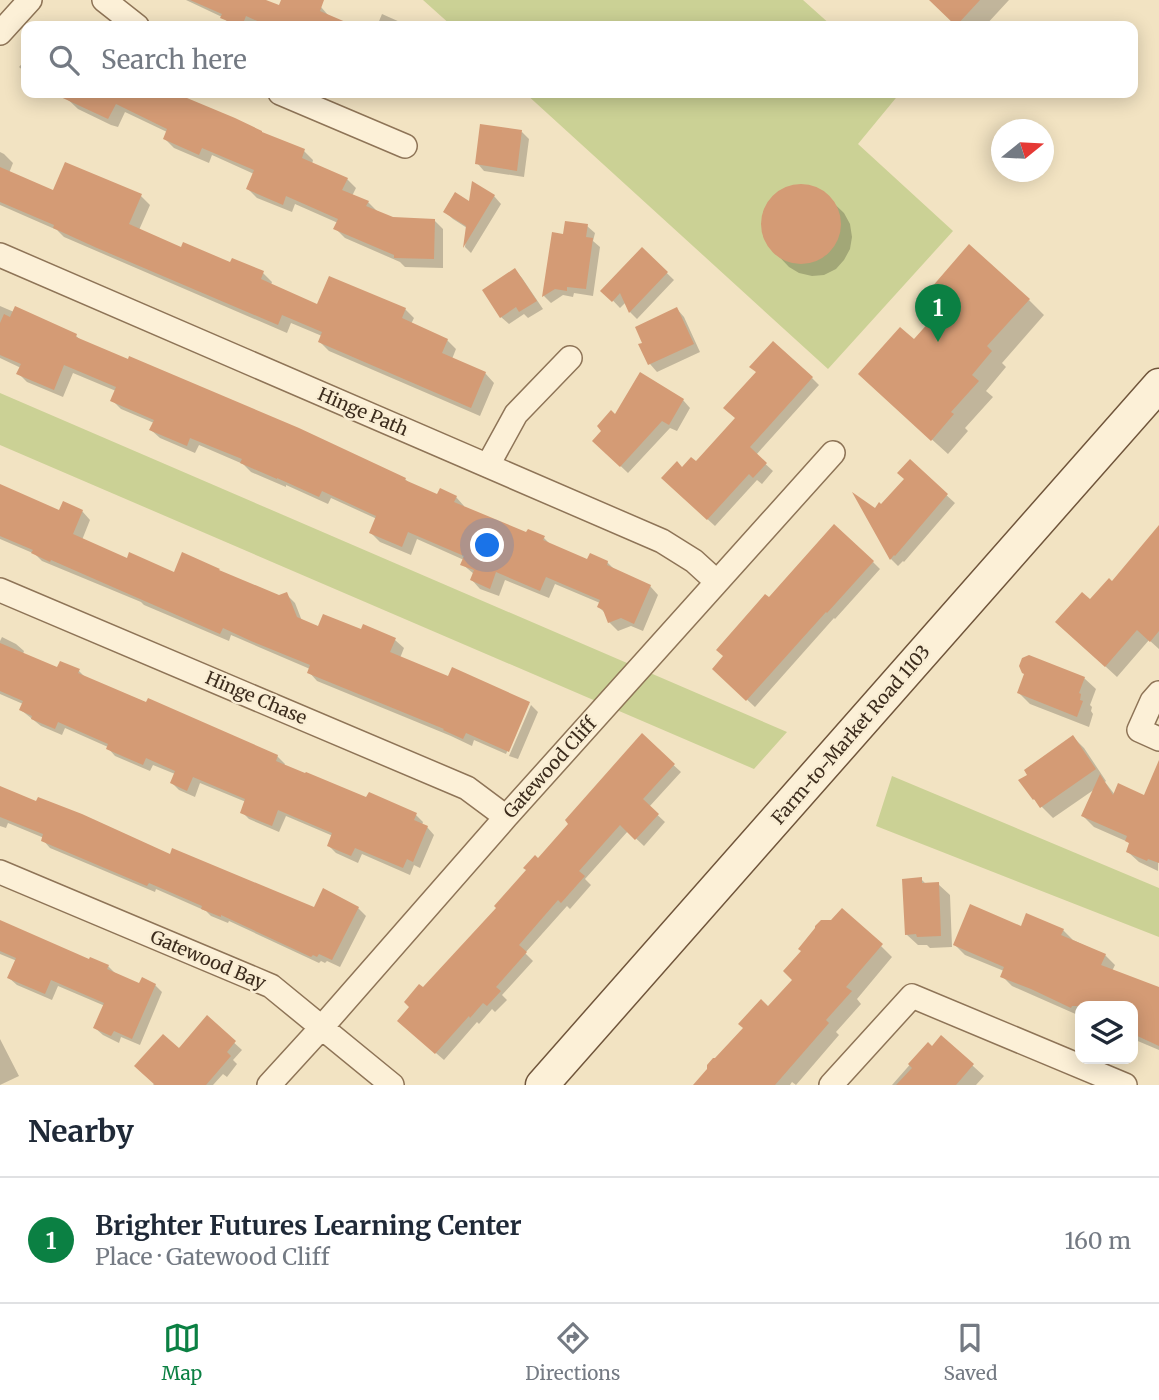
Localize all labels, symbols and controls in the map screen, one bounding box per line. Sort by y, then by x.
search box [21,21,1138,98]
icon: search [45,41,83,79]
text: Search here [101,43,247,76]
north arrow [991,119,1054,182]
pin: 1 [915,284,961,342]
street label: Hinge Path [315,382,412,441]
your location [470,528,504,562]
street label: Farm-to-Market Road 1103 [766,640,935,829]
street label: Hinge Chase [202,666,310,729]
street label: Gatewood Cliff [498,712,602,823]
street label: Gatewood Bay [147,925,270,994]
map controls [1075,1001,1138,1064]
button: layers [1075,1001,1138,1064]
text: Nearby [28,1112,134,1150]
text: Brighter Futures Learning Center [95,1209,522,1242]
text: 1 [46,1226,56,1255]
text: 160 m [1065,1226,1131,1255]
text: Place · Gatewood Cliff [95,1242,329,1271]
tab: Map [162,1319,202,1385]
tab: Directions [525,1319,620,1385]
tab: Saved [944,1319,997,1385]

